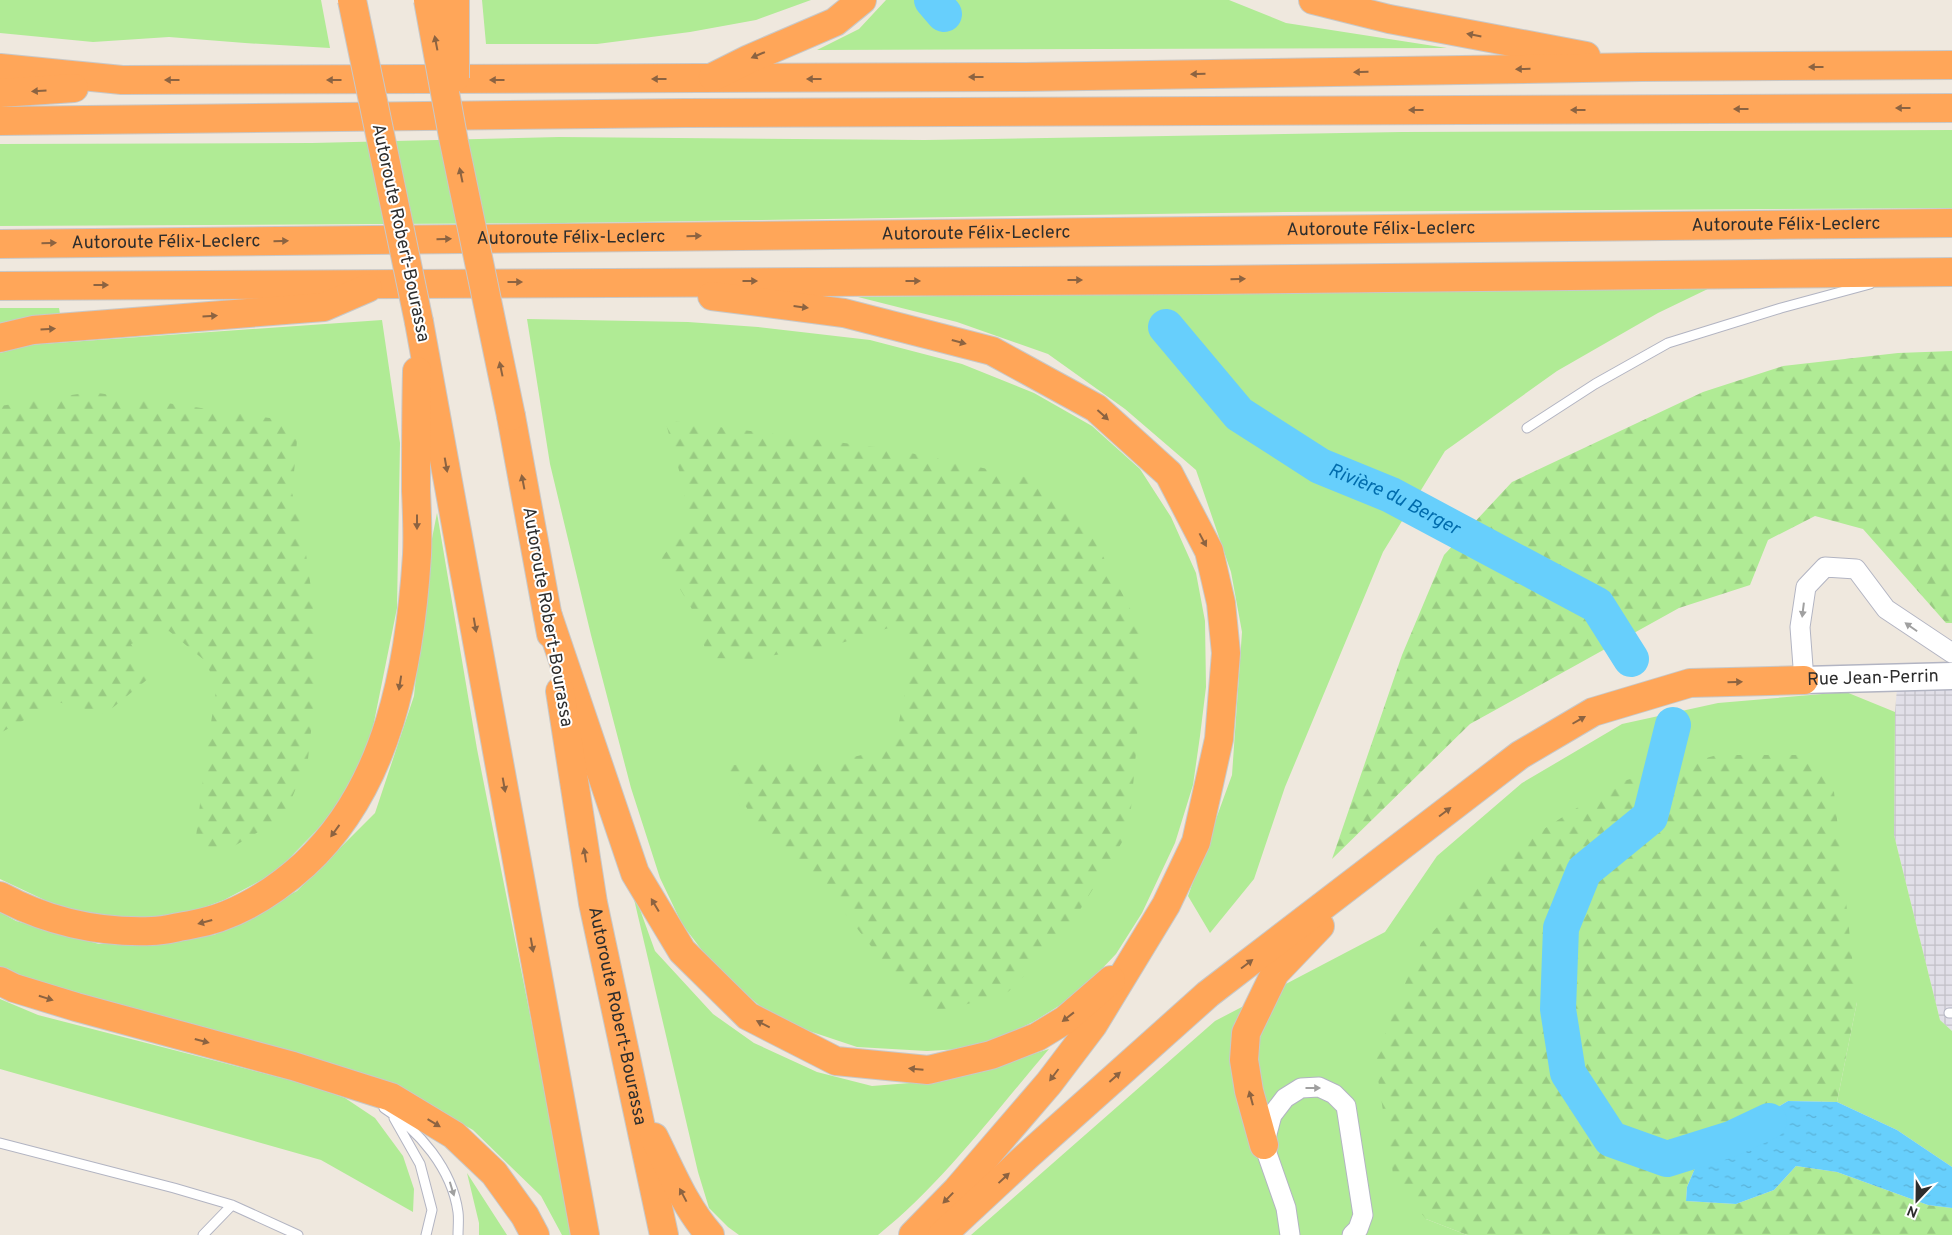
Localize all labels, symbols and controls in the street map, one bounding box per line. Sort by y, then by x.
one-way arrow [1465,30,1481,38]
one-way arrow [431,34,439,50]
one-way arrow [751,52,765,60]
one-way arrow [1808,63,1824,71]
one-way arrow [1515,65,1531,73]
one-way arrow [1352,68,1368,76]
one-way arrow [1190,70,1206,78]
one-way arrow [968,73,984,81]
one-way arrow [651,75,667,83]
one-way arrow [805,75,821,83]
one-way arrow [164,76,180,84]
one-way arrow [326,76,342,84]
one-way arrow [489,76,505,84]
one-way arrow [31,87,47,95]
one-way arrow [1895,104,1911,112]
one-way arrow [1733,105,1749,113]
one-way arrow [1408,106,1424,114]
one-way arrow [1570,106,1586,114]
street label: Autoroute Robert-Bourassa [366,122,434,344]
one-way arrow [457,168,465,183]
street label: Autoroute Félix-Leclerc [1691,212,1880,237]
street label: Autoroute Félix-Leclerc [1286,217,1476,242]
street label: Autoroute Félix-Leclerc [881,221,1071,246]
street label: Autoroute Félix-Leclerc [476,225,666,250]
street label: Autoroute Félix-Leclerc [71,230,261,255]
one-way arrow [686,232,702,240]
one-way arrow [436,235,452,243]
one-way arrow [273,237,289,245]
one-way arrow [41,239,57,247]
one-way arrow [1230,275,1246,283]
one-way arrow [1067,276,1083,284]
one-way arrow [742,277,758,285]
one-way arrow [905,277,921,285]
one-way arrow [508,278,524,286]
one-way arrow [93,281,109,289]
one-way arrow [793,303,809,311]
one-way arrow [202,312,218,320]
one-way arrow [40,324,56,332]
one-way arrow [952,339,967,347]
one-way arrow [497,361,505,376]
one-way arrow [1097,409,1109,421]
one-way arrow [442,457,450,473]
water label: Rivière du Berger [1325,459,1465,542]
one-way arrow [519,474,527,490]
street label: Autoroute Robert-Bourassa [516,505,578,729]
one-way arrow [413,514,421,530]
one-way arrow [1199,533,1208,547]
one-way arrow [1799,602,1807,618]
one-way arrow [471,617,479,633]
one-way arrow [1905,622,1918,632]
street label: Rue Jean-Perrin [1807,665,1939,691]
one-way arrow [396,676,404,692]
one-way arrow [1727,678,1743,686]
one-way arrow [1573,716,1586,725]
one-way arrow [500,777,508,793]
one-way arrow [1438,807,1452,817]
one-way arrow [330,824,340,837]
one-way arrow [581,846,589,862]
one-way arrow [650,899,659,912]
street label: Autoroute Robert-Bourassa [583,905,652,1127]
one-way arrow [197,918,212,926]
one-way arrow [529,937,537,953]
one-way arrow [1240,959,1253,970]
one-way arrow [38,994,53,1002]
one-way arrow [1061,1012,1074,1023]
one-way arrow [756,1020,770,1028]
one-way arrow [195,1038,210,1046]
one-way arrow [908,1065,924,1073]
one-way arrow [1049,1068,1060,1081]
one-way arrow [1109,1071,1121,1083]
one-way arrow [1306,1084,1322,1092]
one-way arrow [1246,1091,1254,1106]
one-way arrow [428,1119,441,1128]
one-way arrow [997,1172,1009,1184]
north arrow [1892,1175,1942,1225]
one-way arrow [448,1182,456,1197]
one-way arrow [679,1188,687,1202]
one-way arrow [943,1192,955,1204]
text: N [1905,1201,1921,1220]

